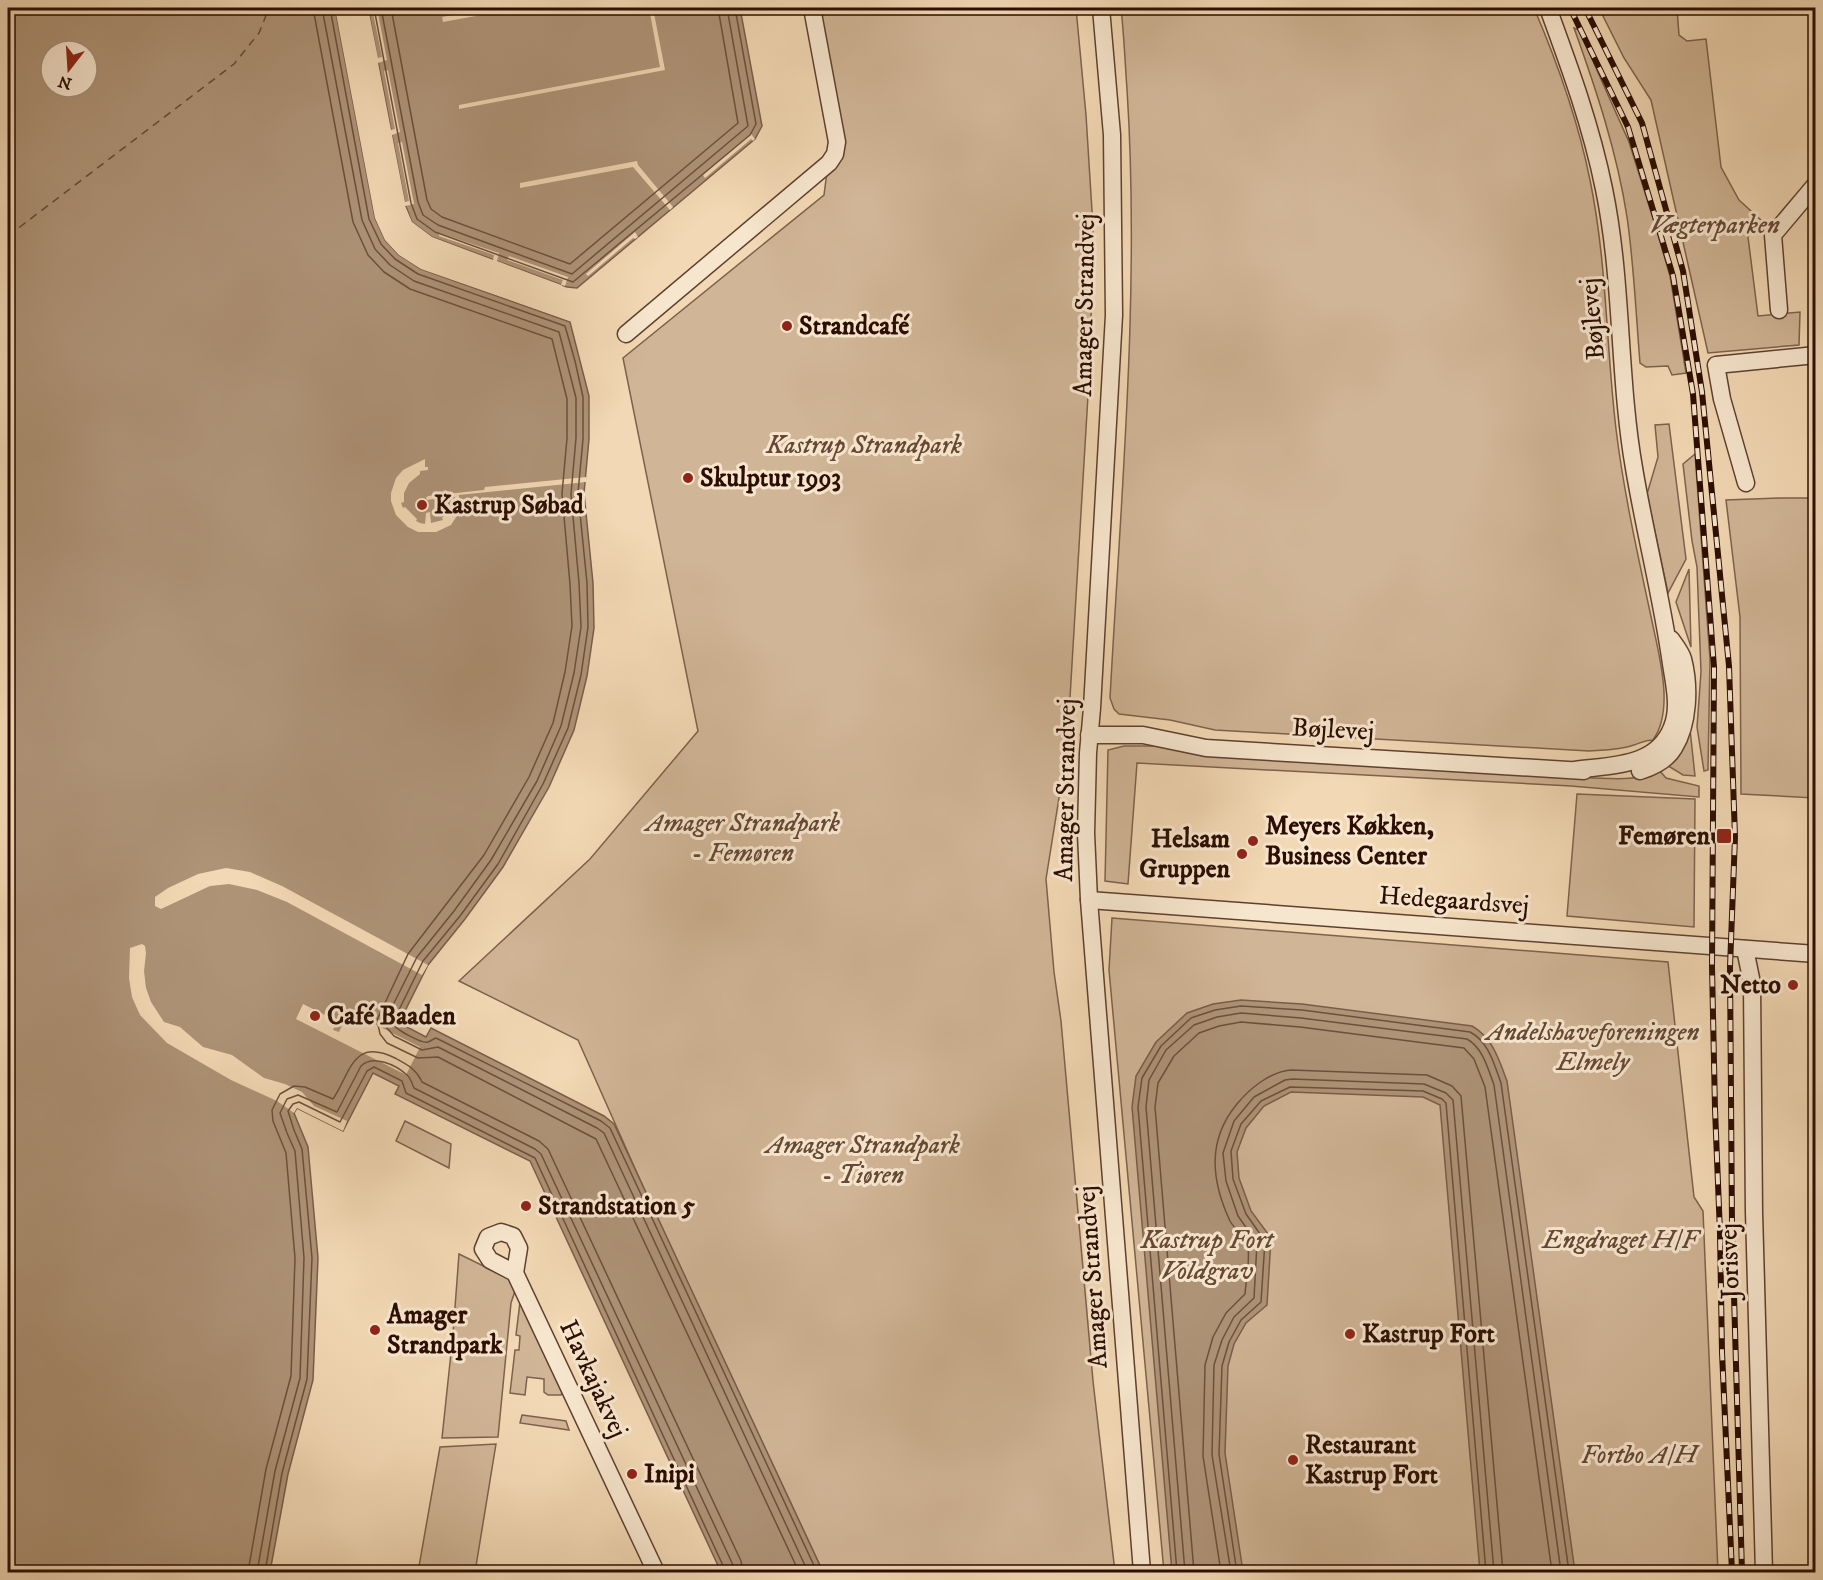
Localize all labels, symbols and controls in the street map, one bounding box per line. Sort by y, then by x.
north arrow [39,39,99,99]
text: N [56,71,74,94]
park label: Vægterparken [1650,209,1780,242]
street label: Amager Strandvej [1067,213,1103,397]
street label: Bøjlevej [1573,277,1613,361]
place label: Strandcafé [799,310,911,343]
marker: Strandcafé [780,319,794,333]
park label: Kastrup Strandpark [765,429,962,462]
place label: Skulptur 1993 [700,462,841,495]
marker: Skulptur 1993 [681,471,695,485]
place label: Kastrup Søbad [434,489,585,522]
marker: Kastrup Søbad [415,498,429,512]
street label: Amager Strandvej [1048,698,1084,882]
street label: Bøjlevej [1291,711,1375,749]
park label: Amager Strandpark - Femøren [643,807,840,870]
place label: Meyers Køkken, Business Center [1265,810,1434,873]
place label: Femøren [1618,820,1710,853]
place label: Helsam Gruppen [1139,823,1230,886]
marker: Femøren [1715,827,1733,845]
marker: Meyers Køkken, Business Center [1246,834,1260,848]
marker: Helsam Gruppen [1235,847,1249,861]
street label: Hedegaardsvej [1378,879,1530,923]
place label: Netto [1720,969,1781,1002]
marker: Netto [1786,978,1800,992]
place label: Café Baaden [327,1000,456,1033]
marker: Café Baaden [308,1009,322,1023]
park label: Andelshaveforeningen Elmely [1483,1016,1700,1079]
park label: Amager Strandpark - Tiøren [763,1129,960,1192]
street label: Amager Strandvej [1070,1184,1116,1370]
place label: Strandstation 5 [538,1190,695,1223]
marker: Strandstation 5 [519,1199,533,1213]
water label: Kastrup Fort Voldgrav [1140,1223,1275,1288]
street label: Jorisvej [1712,1223,1748,1301]
park label: Engdraget H/F [1541,1224,1702,1257]
place label: Amager Strandpark [386,1299,504,1362]
street label: Havkajakvej [551,1315,635,1443]
place label: Kastrup Fort [1362,1318,1495,1351]
marker: Amager Strandpark [368,1323,382,1337]
marker: Kastrup Fort [1343,1327,1357,1341]
place label: Restaurant Kastrup Fort [1305,1429,1438,1492]
park label: Fortbo A/H [1581,1439,1700,1472]
marker: Restaurant Kastrup Fort [1286,1453,1300,1467]
place label: Inipi [644,1458,695,1491]
marker: Inipi [625,1467,639,1481]

